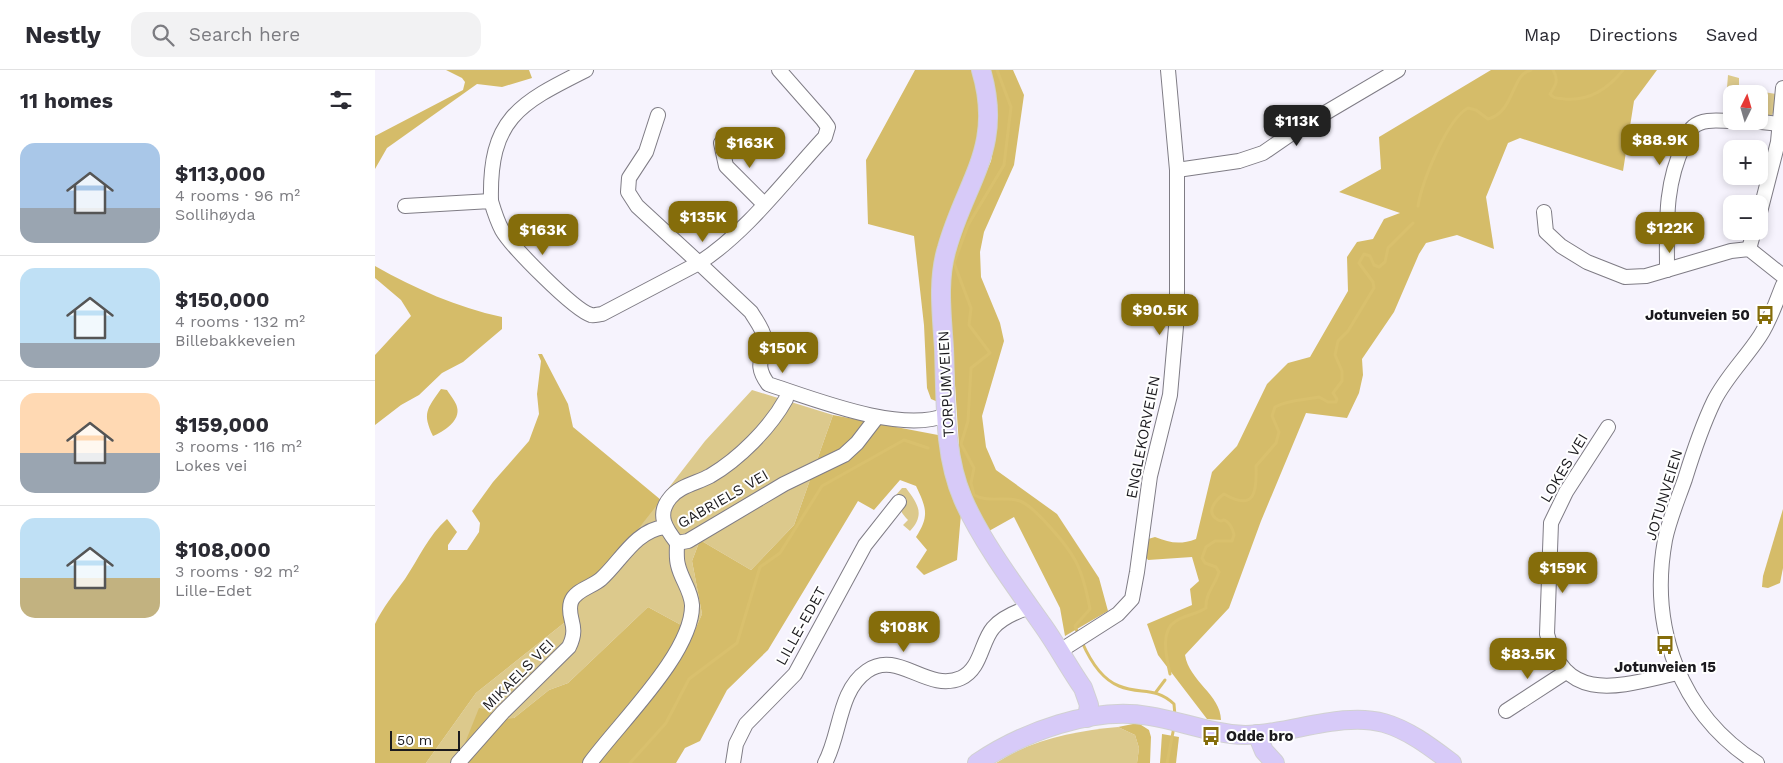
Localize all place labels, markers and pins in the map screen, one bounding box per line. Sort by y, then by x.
pin: $113K [1262,104,1332,147]
pin: $88.9K [1619,124,1701,166]
pin: $163K [715,126,785,169]
pin: $135K [668,200,738,243]
pin: $122K [1635,212,1705,254]
pin: $163K [508,214,578,256]
pin: $90.5K [1119,294,1201,336]
bus stop icon: Jotunveien 50 [1754,304,1776,326]
place label: Jotunveien 50 [1645,306,1750,324]
pin: $150K [748,332,818,374]
pin: $159K [1528,552,1598,594]
pin: $108K [869,610,939,653]
bus stop icon: Jotunveien 15 [1654,634,1676,656]
pin: $83.5K [1487,638,1569,680]
place label: Jotunveien 15 [1614,658,1716,676]
bus stop icon: Odde bro [1200,725,1222,747]
place label: Odde bro [1226,727,1294,745]

